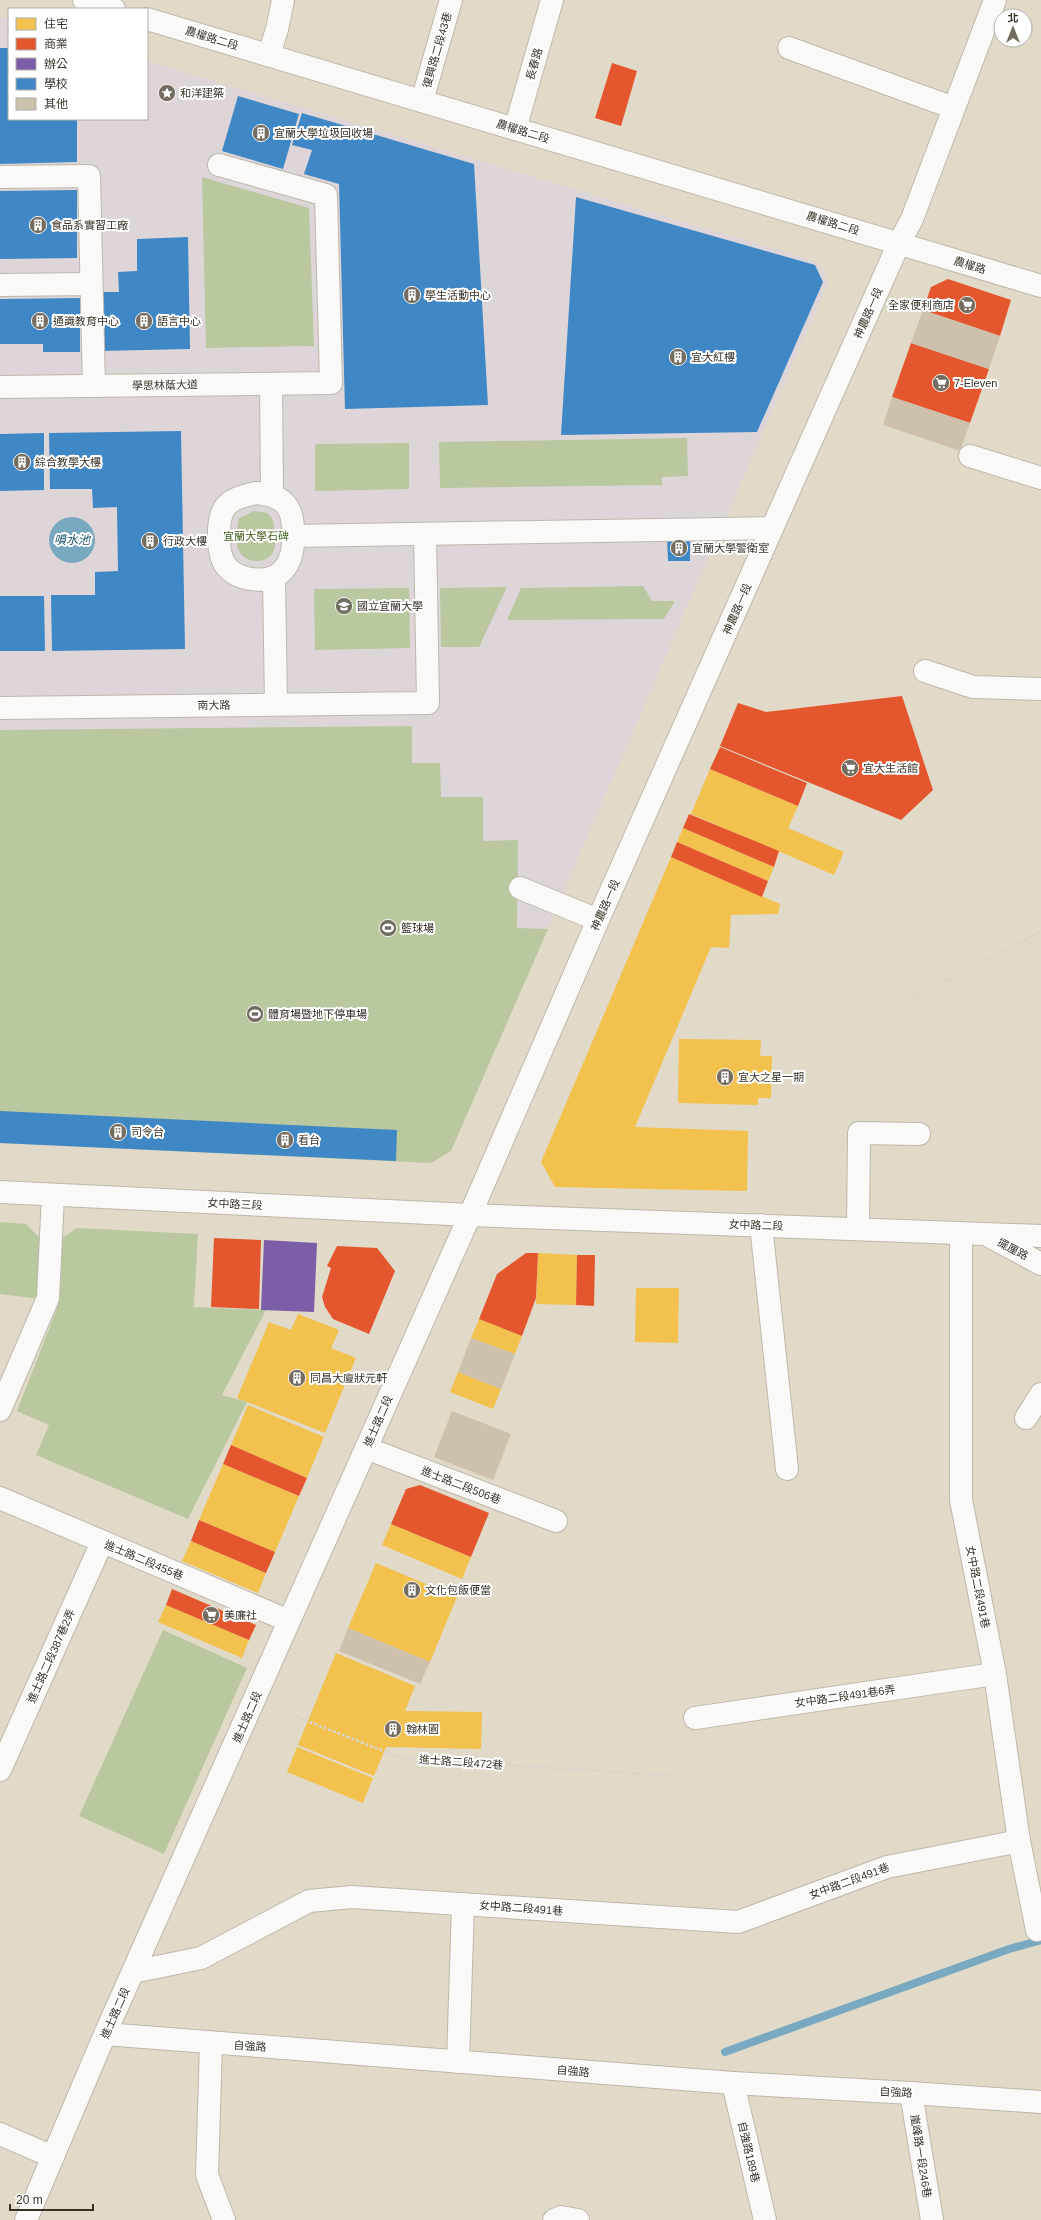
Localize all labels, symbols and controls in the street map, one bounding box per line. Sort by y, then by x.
legend [8,8,148,120]
north arrow [993,8,1033,48]
street label: 復興路二段43巷 [420,11,454,89]
text: 北 [1008,12,1019,24]
text: 住宅 [44,17,68,31]
street label: 農權路二段 [184,24,240,52]
text: 商業 [44,37,68,51]
street label: 長春路 [524,46,544,82]
text: 辦公 [44,57,68,71]
text: 學校 [44,77,68,91]
place icon: 和洋建築 [157,83,177,103]
place label: 和洋建築 [180,87,224,99]
text: 其他 [44,97,68,111]
street label: 農權路二段 [495,117,551,145]
building icon: 宜蘭大學垃圾回收場 [251,123,271,143]
place label: 宜蘭大學垃圾回收場 [274,127,373,139]
street label: 農權路二段 [805,209,861,237]
building icon: 食品系實習工廠 [28,215,48,235]
place label: 食品系實習工廠 [51,219,128,231]
street label: 農權路 [952,254,988,276]
building icon: 學生活動中心 [402,285,422,305]
street label: 神農路一段 [851,285,885,341]
place label: 學生活動中心 [425,289,491,301]
supermarket icon: 全家便利商店 [957,295,977,315]
place label: 全家便利商店 [888,299,954,311]
building icon: 通識教育中心 [30,311,50,331]
building icon: 語言中心 [134,311,154,331]
place label: 通識教育中心 [53,315,119,327]
place label: 語言中心 [157,315,201,327]
building icon: 宜大紅樓 [668,347,688,367]
place label: 宜大紅樓 [691,351,735,363]
supermarket icon: 7-Eleven [931,373,951,393]
place label: 7-Eleven [954,377,997,389]
street label: 學思林蔭大道 [132,378,198,392]
building icon: 綜合教學大樓 [12,452,32,472]
place label: 綜合教學大樓 [35,456,101,468]
park label: 宜蘭大學石碑 [223,530,289,542]
building icon: 行政大樓 [140,531,160,551]
water label: 噴水池 [54,533,92,547]
place label: 行政大樓 [163,535,207,547]
building icon: 宜蘭大學警衛室 [669,538,689,558]
place label: 宜蘭大學警衛室 [692,542,769,554]
street label: 神農路一段 [720,581,754,637]
school or university icon: 國立宜蘭大學 [334,596,354,616]
place label: 國立宜蘭大學 [357,600,423,612]
street label: 南大路 [197,699,231,711]
supermarket icon: 宜大生活館 [840,758,860,778]
place label: 宜大生活館 [863,762,918,774]
street label: 神農路一段 [588,877,622,933]
sports icon: 籃球場 [378,918,398,938]
place label: 籃球場 [401,922,434,934]
sports icon: 體育場暨地下停車場 [245,1004,265,1024]
place label: 體育場暨地下停車場 [268,1008,367,1020]
building icon: 宜大之星一期 [715,1067,735,1087]
place label: 宜大之星一期 [738,1071,804,1083]
building icon: 司令台 [108,1122,128,1142]
place label: 司令台 [131,1126,164,1138]
building icon: 看台 [275,1130,295,1150]
place label: 看台 [298,1134,320,1146]
street label: 女中路三段 [207,1197,263,1211]
street label: 女中路二段 [728,1218,784,1232]
street label: 擺厘路 [996,1236,1030,1262]
building icon: 同昌大廈狀元軒 [287,1368,307,1388]
place label: 同昌大廈狀元軒 [310,1372,388,1384]
street label: 進士路二段 [361,1393,395,1449]
street label: 進士路二段506巷 [419,1464,503,1506]
street label: 進士路二段455巷 [103,1538,185,1582]
street label: 女中路二段491巷 [964,1544,992,1630]
building icon: 文化包飯便當 [402,1580,422,1600]
place label: 文化包飯便當 [425,1584,491,1596]
supermarket icon: 美廉社 [201,1605,221,1625]
street label: 進士路二段387巷2弄 [25,1607,77,1705]
place label: 美廉社 [224,1609,257,1621]
street label: 女中路二段491巷6弄 [794,1683,896,1709]
street label: 進士路二段 [230,1689,264,1745]
building icon: 翰林園 [383,1719,403,1739]
place label: 翰林園 [406,1723,439,1735]
street label: 進士路二段472巷 [419,1753,503,1771]
street label: 女中路二段491巷 [807,1861,891,1901]
street label: 女中路二段491巷 [479,1899,563,1917]
street label: 進士路二段 [98,1985,132,2041]
street label: 自強路 [233,2039,267,2053]
street label: 自強路 [556,2064,590,2078]
street label: 自強路 [879,2085,913,2099]
street label: 嵐峰路一段246巷 [908,2113,934,2199]
street label: 自強路189巷 [736,2120,762,2184]
scale bar [10,2186,93,2212]
text: 20 m [16,2193,43,2207]

